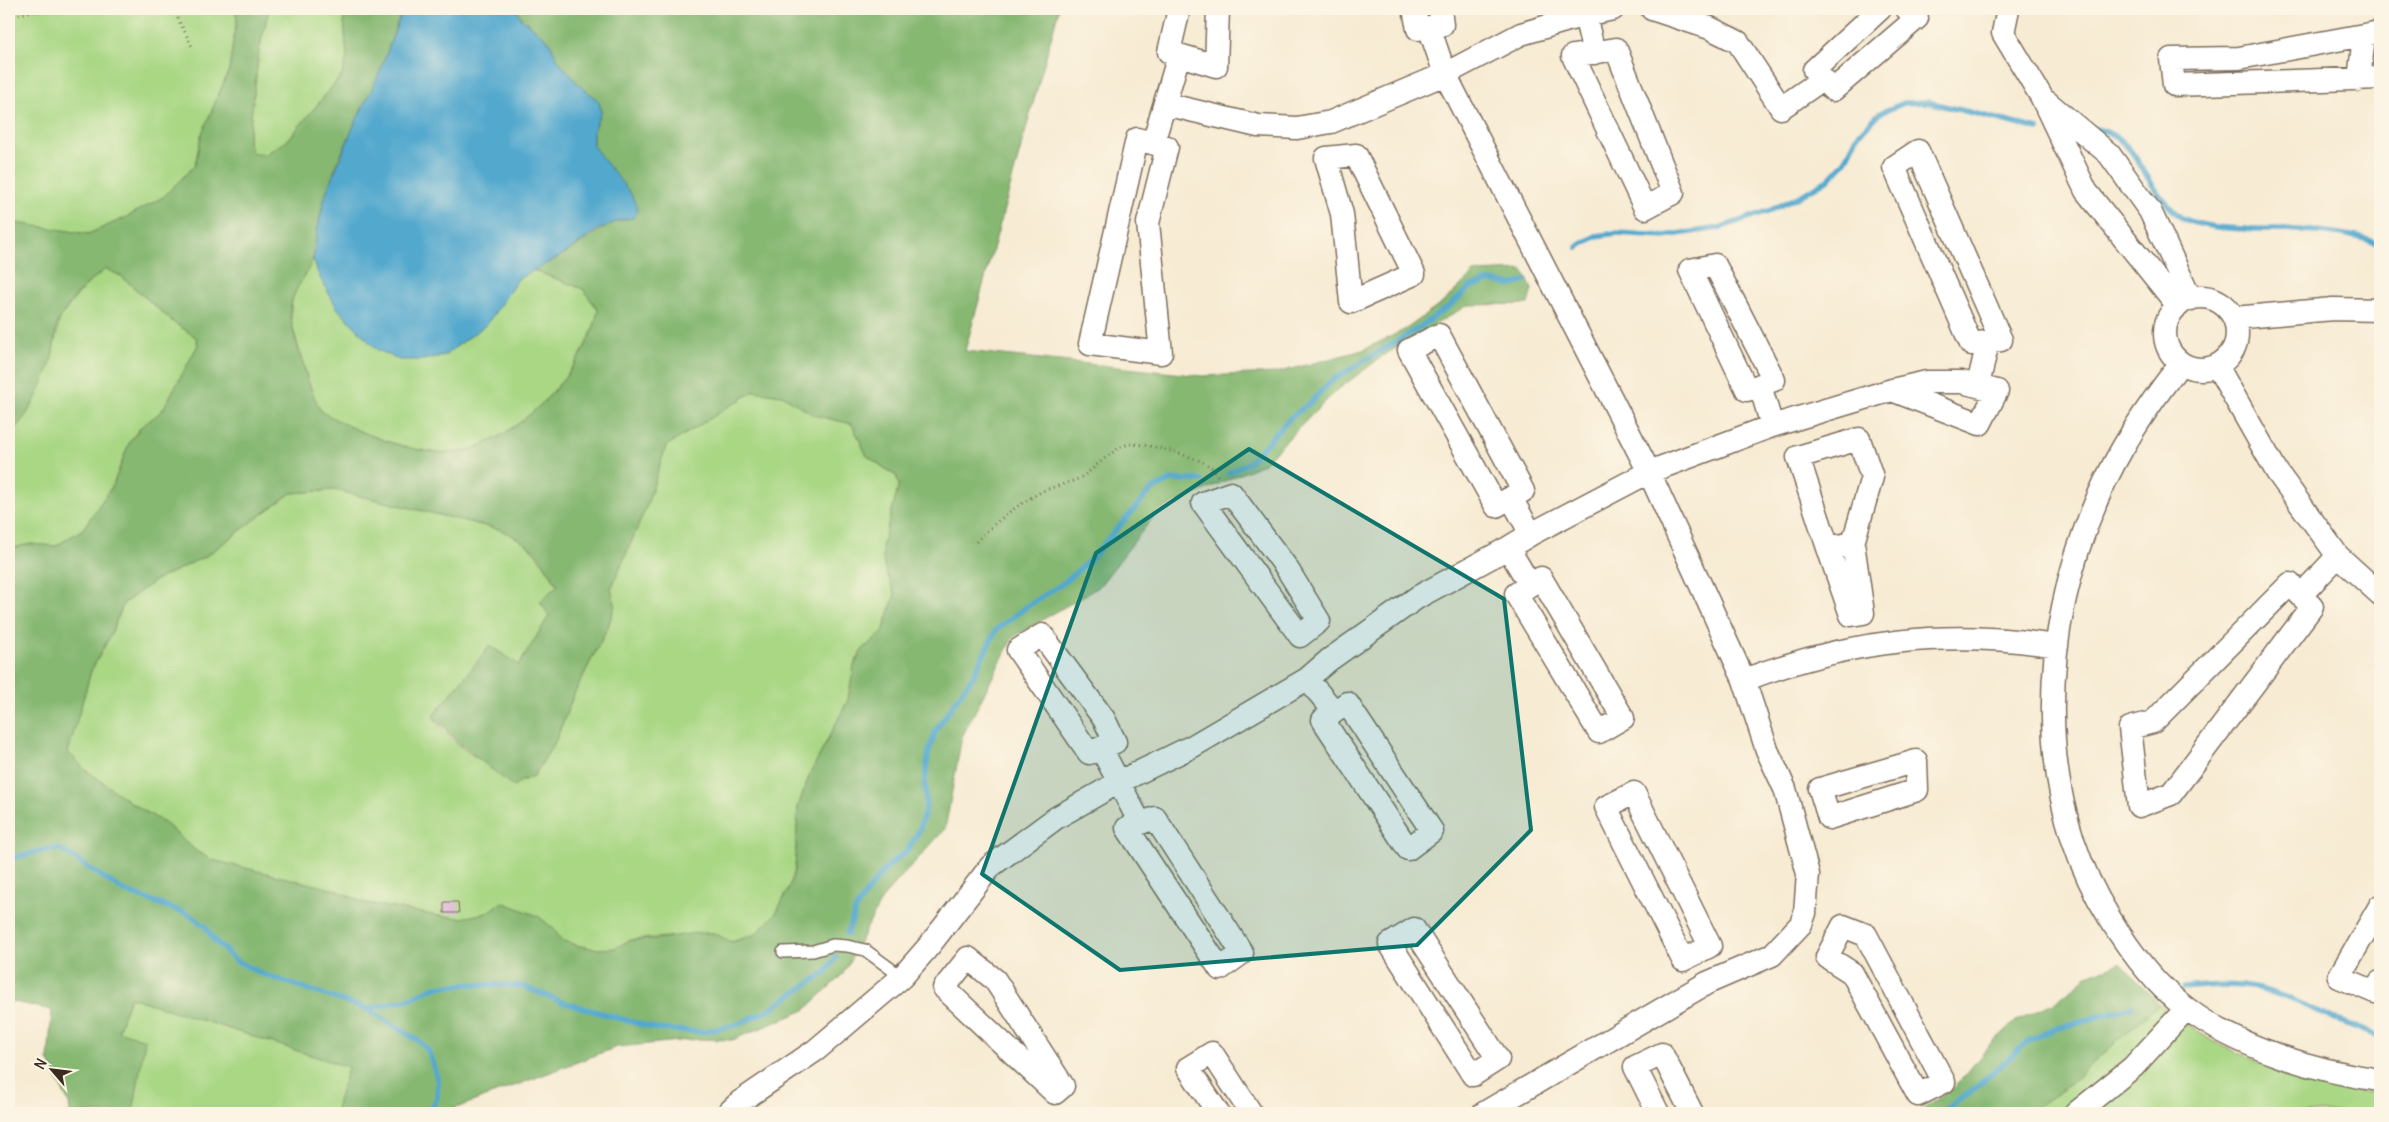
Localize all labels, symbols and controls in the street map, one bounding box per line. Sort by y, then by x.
north arrow [28,1044,78,1094]
text: N [30,1055,51,1072]

